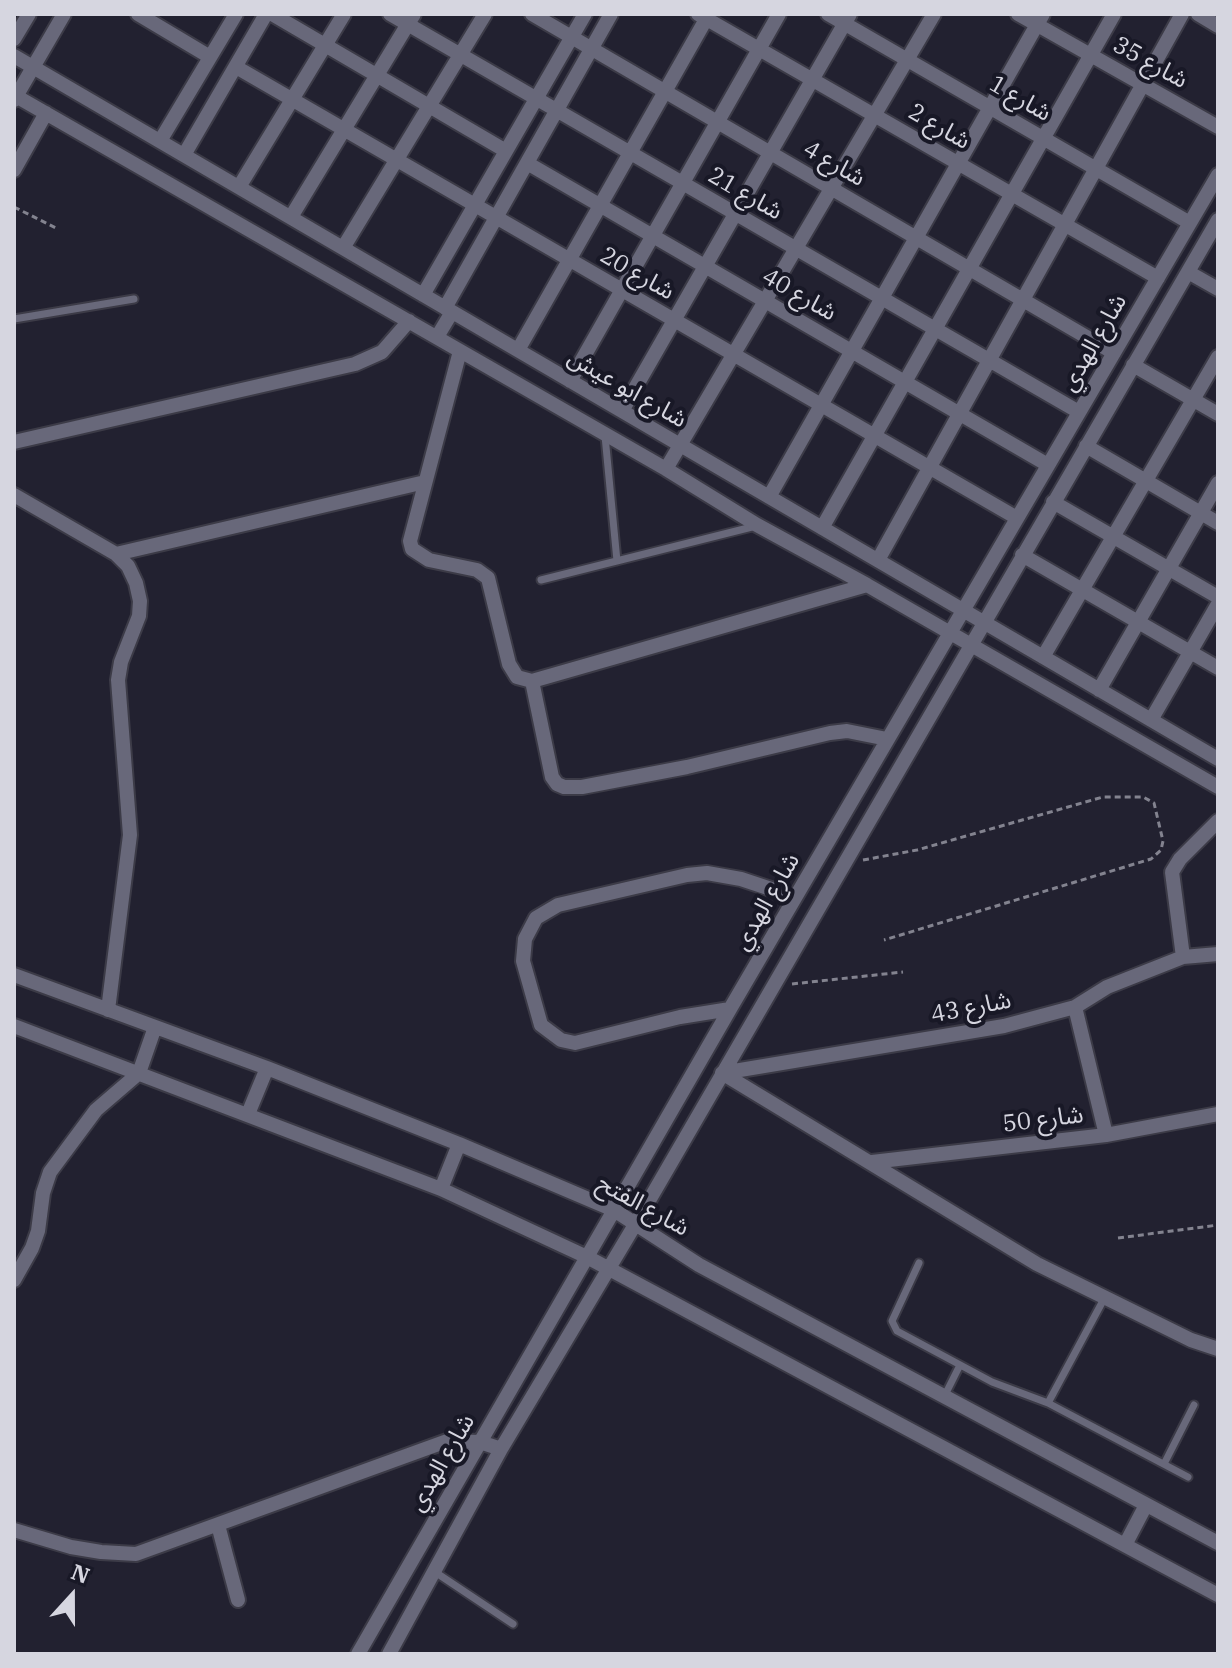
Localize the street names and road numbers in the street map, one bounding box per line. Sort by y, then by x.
street label: شارع 35 [1108,31,1192,95]
street label: شارع 1 [984,70,1056,128]
street label: شارع 2 [903,98,975,156]
street label: شارع 4 [798,135,870,193]
street label: شارع 21 [703,161,787,227]
street label: شارع 20 [595,241,679,307]
street label: شارع 40 [757,262,841,328]
street label: شارع الهدي [1055,289,1133,397]
street label: شارع ابو عيش [562,343,692,435]
street label: شارع الهدي [728,848,806,956]
street label: شارع 43 [928,986,1014,1030]
street label: شارع 50 [1001,1101,1085,1139]
street label: شارع الفتح [592,1169,694,1243]
street label: شارع الهدي [403,1409,481,1517]

